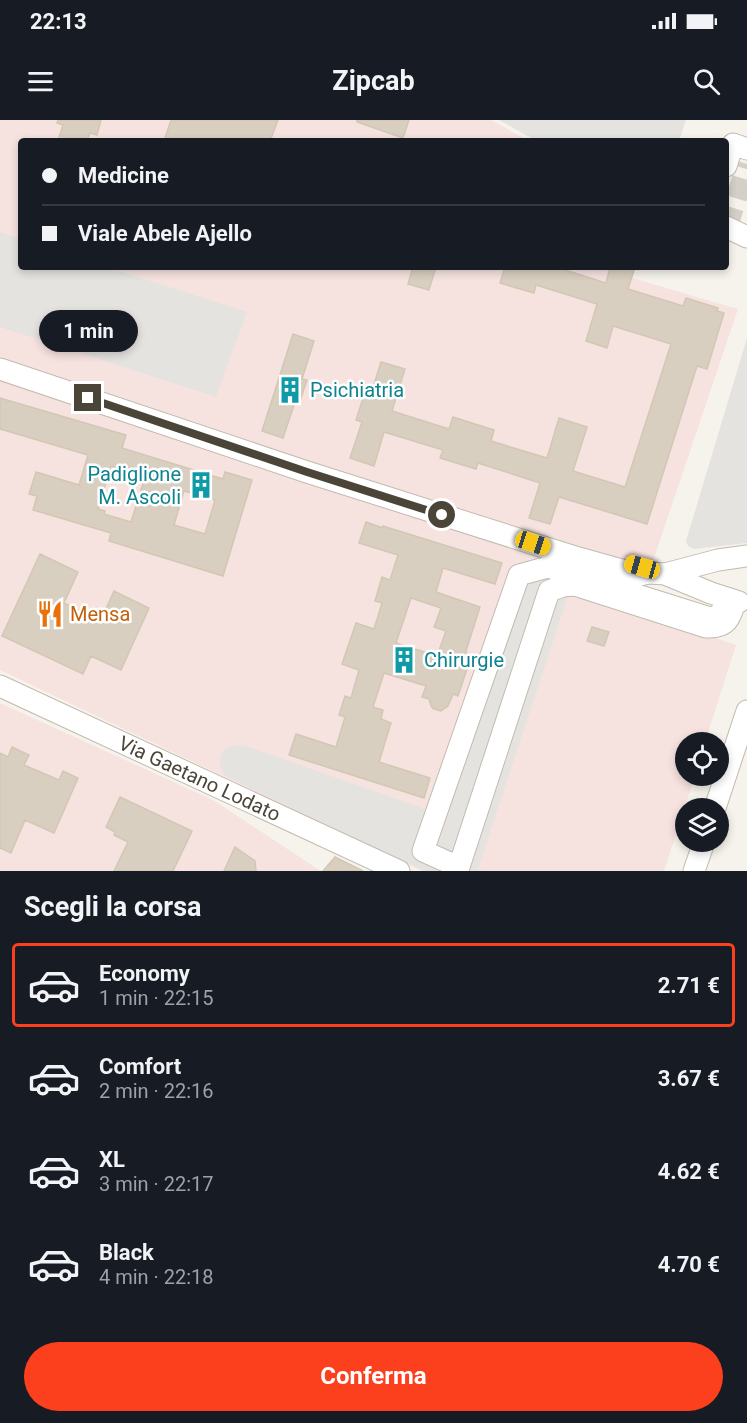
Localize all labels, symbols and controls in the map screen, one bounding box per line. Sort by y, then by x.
text: 22:13 [30,9,87,34]
icon: menu [24,65,57,98]
text: Zipcab [332,65,415,97]
icon: search [690,65,723,98]
text: Medicine [78,163,169,188]
text: Viale Abele Ajello [78,221,252,246]
callout: 1 min [38,311,138,353]
text: 1 min [63,319,114,343]
building icon: Psichiatria [275,375,305,405]
place label: Psichiatria [310,378,404,402]
route end [74,384,101,411]
place label: Padiglione M. Ascoli [87,462,181,509]
building icon: Padiglione M. Ascoli [186,470,216,500]
route start [428,501,455,528]
car [513,529,553,557]
car [622,553,662,581]
restaurant icon: Mensa [35,599,65,629]
place label: Mensa [70,602,130,626]
building icon: Chirurgie [389,645,419,675]
place label: Chirurgie [424,648,504,672]
street label: Via Gaetano Lodato [115,731,284,826]
map controls [675,732,729,852]
button: locate [675,732,729,786]
button: layers [675,798,729,852]
text: Scegli la corsa [24,891,202,923]
icon: car [27,958,81,1012]
text: Economy [99,961,190,986]
text: 2.71 € [658,973,720,998]
text: 1 min · 22:15 [99,986,214,1010]
icon: car [27,1051,81,1105]
text: Comfort [99,1054,181,1079]
text: 3.67 € [658,1066,720,1091]
text: 2 min · 22:16 [99,1079,214,1103]
icon: car [27,1144,81,1198]
text: XL [99,1147,125,1172]
text: 4.62 € [658,1159,720,1184]
text: 3 min · 22:17 [99,1172,214,1196]
icon: car [27,1237,81,1291]
text: Black [99,1240,154,1265]
text: 4.70 € [658,1252,720,1277]
text: 4 min · 22:18 [99,1265,214,1289]
button: Conferma [24,1342,723,1411]

